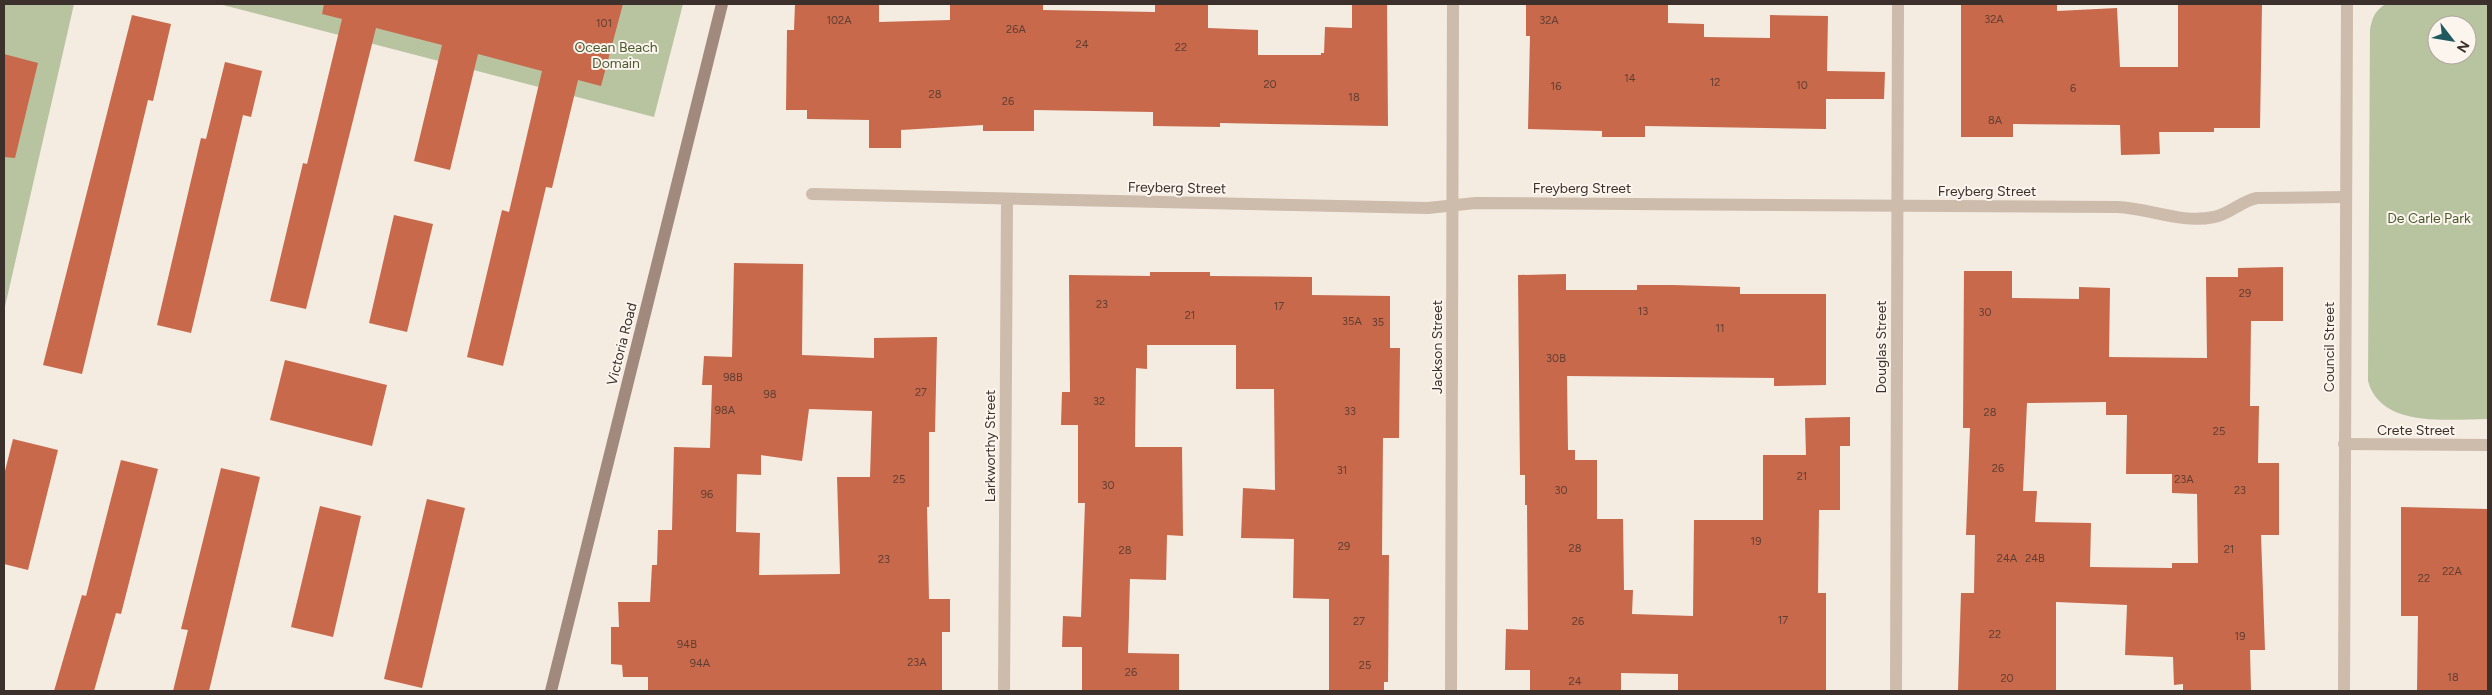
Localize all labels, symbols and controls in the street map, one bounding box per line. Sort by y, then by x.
house number: 32A [1984,13,2004,26]
house number: 102A [826,14,852,27]
house number: 32A [1539,14,1559,27]
north arrow [2427,15,2477,65]
house number: 101 [596,17,612,30]
house number: 26A [1006,23,1026,36]
text: N [2453,37,2473,55]
house number: 24 [1076,38,1089,51]
park label: Ocean Beach Domain [574,39,658,72]
house number: 22 [1175,41,1187,54]
house number: 14 [1624,72,1636,85]
house number: 12 [1710,76,1720,89]
house number: 20 [1263,78,1277,91]
house number: 10 [1796,79,1808,92]
house number: 16 [1551,80,1561,93]
house number: 6 [2070,82,2076,95]
house number: 28 [929,88,942,101]
house number: 18 [1348,91,1360,104]
house number: 26 [1002,95,1014,108]
house number: 8A [1988,114,2003,127]
street label: Freyberg Street [1128,179,1226,197]
street label: Freyberg Street [1533,180,1631,197]
street label: Freyberg Street [1938,183,2036,200]
park label: De Carle Park [2387,210,2471,227]
house number: 29 [2239,287,2251,300]
house number: 23 [1096,298,1108,311]
house number: 17 [1274,300,1284,313]
street label: Jackson Street [1429,300,1446,394]
street label: Douglas Street [1873,300,1890,394]
street label: Victoria Road [604,301,640,387]
street label: Council Street [2321,302,2338,392]
house number: 13 [1638,305,1648,318]
house number: 30 [1978,306,1992,319]
house number: 21 [1185,309,1195,322]
house number: 35A [1342,315,1362,328]
house number: 35 [1372,316,1384,329]
house number: 11 [1715,322,1725,335]
house number: 30B [1546,352,1566,365]
house number: 98B [723,371,743,384]
house number: 27 [915,386,927,399]
house number: 98 [764,388,777,401]
street label: Larkworthy Street [982,390,999,502]
house number: 32 [1093,395,1105,408]
house number: 98A [715,404,736,417]
house number: 33 [1344,405,1356,418]
house number: 28 [1984,406,1997,419]
street label: Crete Street [2377,422,2455,439]
house number: 25 [2213,425,2225,438]
house number: 26 [1992,462,2004,475]
house number: 31 [1337,464,1347,477]
house number: 21 [1797,470,1807,483]
house number: 25 [893,473,905,486]
house number: 23A [2174,473,2194,486]
house number: 30 [1101,479,1115,492]
house number: 30 [1554,484,1568,497]
house number: 23 [2234,484,2246,497]
house number: 96 [701,488,713,501]
house number: 19 [1751,535,1761,548]
house number: 29 [1338,540,1350,553]
house number: 28 [1569,542,1582,555]
house number: 21 [2224,543,2234,556]
house number: 28 [1119,544,1132,557]
house number: 24A [1997,552,2018,565]
house number: 24B [2025,552,2045,565]
house number: 23 [878,553,890,566]
house number: 22A [2442,565,2462,578]
house number: 22 [2418,572,2430,585]
house number: 17 [1778,614,1788,627]
house number: 27 [1353,615,1365,628]
house number: 26 [1572,615,1584,628]
house number: 22 [1989,628,2001,641]
house number: 19 [2235,630,2245,643]
house number: 94B [677,638,697,651]
house number: 23A [907,656,927,669]
house number: 94A [690,657,711,670]
house number: 25 [1359,659,1371,672]
house number: 26 [1125,666,1137,679]
house number: 18 [2447,671,2459,684]
house number: 20 [2000,672,2014,685]
house number: 24 [1569,675,1582,688]

